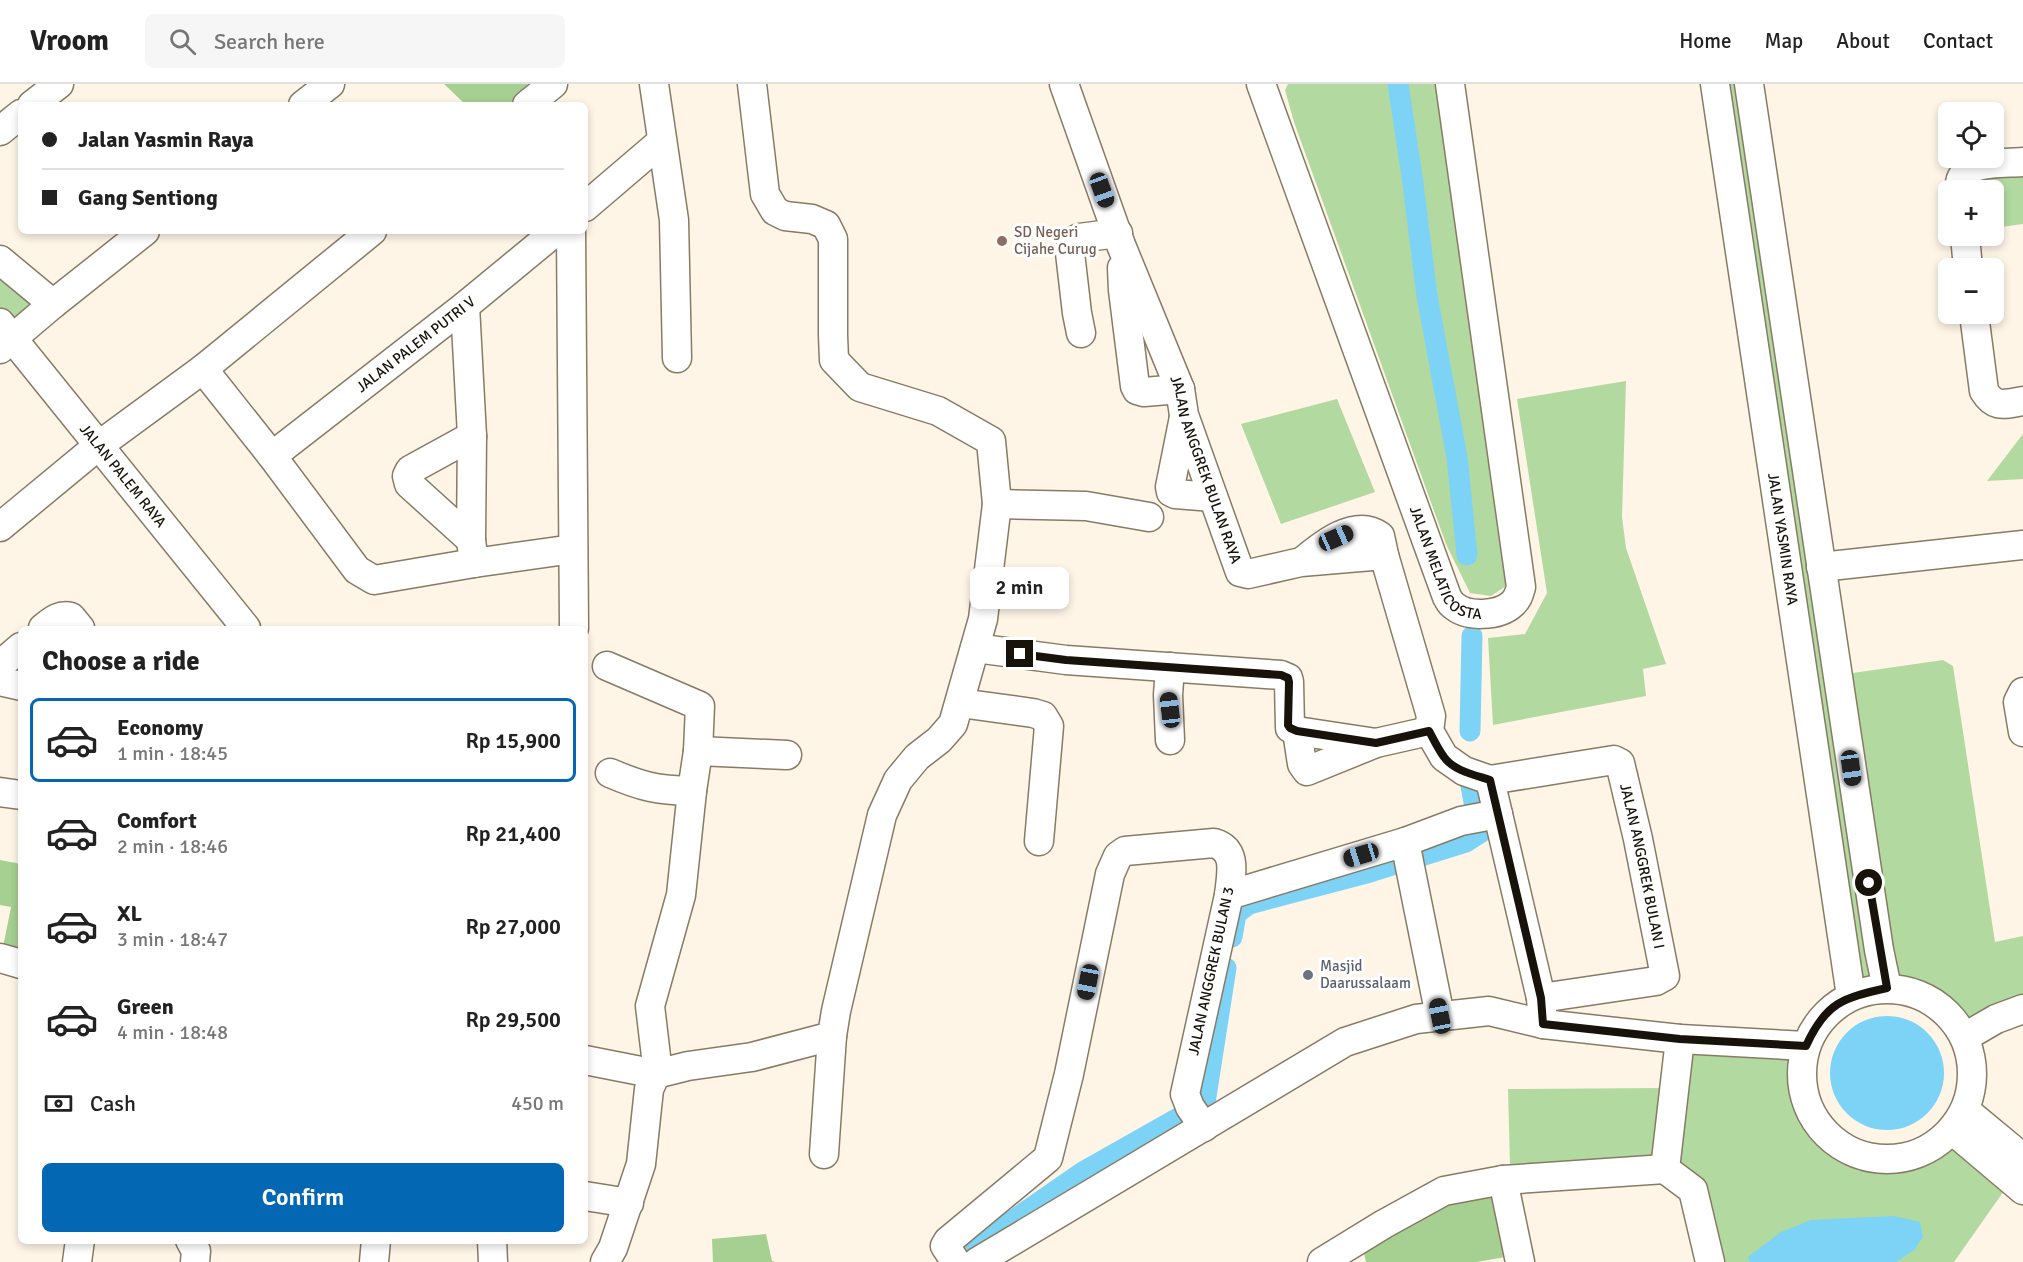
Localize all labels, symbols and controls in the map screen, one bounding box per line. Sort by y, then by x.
search box [145,14,565,68]
text: Vroom [30,24,109,58]
icon: search [166,25,199,58]
text: Search here [214,28,325,55]
text: Home [1679,28,1732,54]
text: Map [1765,28,1803,54]
text: About [1836,28,1890,54]
text: Contact [1923,28,1993,54]
map controls [1938,102,2004,324]
button: locate [1938,102,2004,168]
text: Jalan Yasmin Raya [78,126,254,153]
car [1087,170,1117,210]
button: + [1938,180,2004,246]
text: Gang Sentiong [78,184,218,211]
place label: SD Negeri Cijahe Curug [1014,223,1097,258]
marker: SD Negeri Cijahe Curug [995,234,1009,248]
button: − [1938,258,2004,324]
street label: JALAN PALEM PUTRI V [353,292,479,396]
street label: JALAN ANGGREK BULAN RAYA [1166,373,1245,566]
street label: JALAN PALEM RAYA [76,420,170,531]
street label: JALAN YASMIN RAYA [1764,472,1802,606]
street label: JALAN MELATICOSTA [1406,504,1482,623]
car [1316,522,1356,554]
callout: 2 min [970,567,1070,609]
text: 2 min [996,575,1043,600]
route end [1006,640,1033,667]
text: Choose a ride [42,645,200,678]
car [1159,691,1181,729]
icon: car [45,713,99,767]
text: Economy [117,714,203,741]
text: Rp 15,900 [465,727,561,754]
text: 1 min · 18:45 [117,741,228,766]
car [1840,749,1862,787]
street label: JALAN ANGGREK BULAN I [1616,782,1668,950]
icon: car [45,806,99,860]
text: Comfort [117,807,197,834]
text: Rp 21,400 [465,820,561,847]
text: 2 min · 18:46 [117,834,228,859]
car [1341,841,1381,869]
route start [1855,869,1882,896]
street label: JALAN ANGGREK BULAN 3 [1184,885,1238,1057]
icon: car [45,899,99,953]
text: XL [117,900,142,927]
text: Rp 27,000 [465,913,561,940]
text: 3 min · 18:47 [117,927,228,952]
place label: Masjid Daarussalaam [1320,957,1411,992]
car [1076,963,1100,1001]
marker: Masjid Daarussalaam [1301,968,1315,982]
icon: car [45,992,99,1046]
text: Green [117,993,174,1020]
car [1428,997,1452,1035]
text: Rp 29,500 [465,1006,561,1033]
text: 4 min · 18:48 [117,1020,228,1045]
icon: cash [42,1087,75,1120]
text: Cash [90,1090,136,1117]
text: 450 m [511,1091,564,1116]
button: Confirm [42,1163,564,1232]

